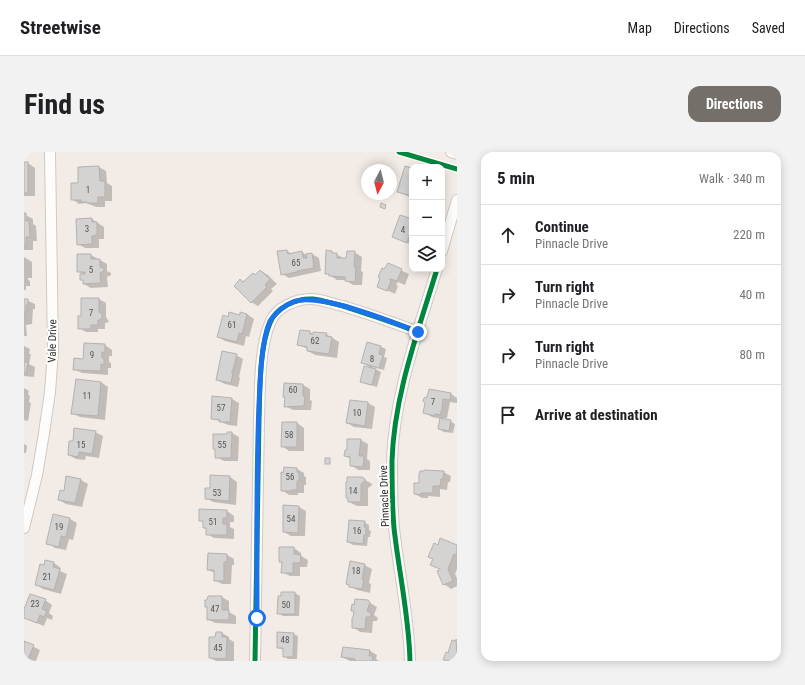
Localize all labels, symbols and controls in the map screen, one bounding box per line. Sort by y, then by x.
text: Streetwise [20,16,101,39]
text: Map [628,20,652,36]
text: Directions [674,20,730,36]
text: Saved [752,20,785,36]
button: Directions [688,86,781,122]
text: Find us [24,88,105,121]
north arrow [361,164,397,200]
map controls [409,164,445,272]
button: + [409,164,445,200]
text: 5 min [497,168,535,188]
text: Walk · 340 m [699,171,765,186]
house number: 1 [86,185,90,195]
button: − [409,200,445,236]
text: Continue [535,218,589,236]
house number: 3 [85,224,89,234]
icon: ahead [497,224,519,246]
house number: 4 [401,225,406,235]
text: 220 m [733,227,765,242]
button: layers [409,236,445,272]
text: Pinnacle Drive [535,236,608,251]
house number: 65 [292,258,301,268]
house number: 5 [89,265,94,275]
text: Turn right [535,278,594,296]
icon: right [497,284,519,306]
text: 40 m [739,287,765,302]
text: Pinnacle Drive [535,296,608,311]
house number: 7 [89,308,94,318]
street label: Vale Drive [46,319,59,363]
house number: 61 [228,320,236,330]
route end [409,323,427,341]
house number: 62 [311,336,320,346]
text: Turn right [535,338,594,356]
icon: right [497,344,519,366]
text: 80 m [739,347,765,362]
house number: 9 [90,350,94,360]
house number: 8 [370,354,374,364]
text: Pinnacle Drive [535,356,608,371]
house number: 60 [289,385,297,395]
house number: 11 [83,391,91,401]
house number: 7 [431,397,436,407]
house number: 57 [217,403,226,413]
icon: arrive [497,404,519,426]
text: Arrive at destination [535,406,658,424]
house number: 10 [353,408,361,418]
house number: 58 [285,430,293,440]
house number: 15 [77,440,86,450]
house number: 55 [218,440,227,450]
street label: Pinnacle Drive [377,465,392,527]
house number: 56 [286,472,294,482]
house number: 14 [349,486,358,496]
house number: 53 [213,488,221,498]
house number: 54 [287,514,296,524]
house number: 51 [209,517,217,527]
house number: 19 [55,522,63,532]
house number: 16 [353,526,361,536]
house number: 18 [352,566,360,576]
house number: 21 [43,572,51,582]
house number: 23 [31,599,39,609]
house number: 50 [282,600,290,610]
house number: 47 [211,604,220,614]
route start [248,609,266,627]
house number: 48 [281,635,289,645]
house number: 45 [214,643,223,653]

